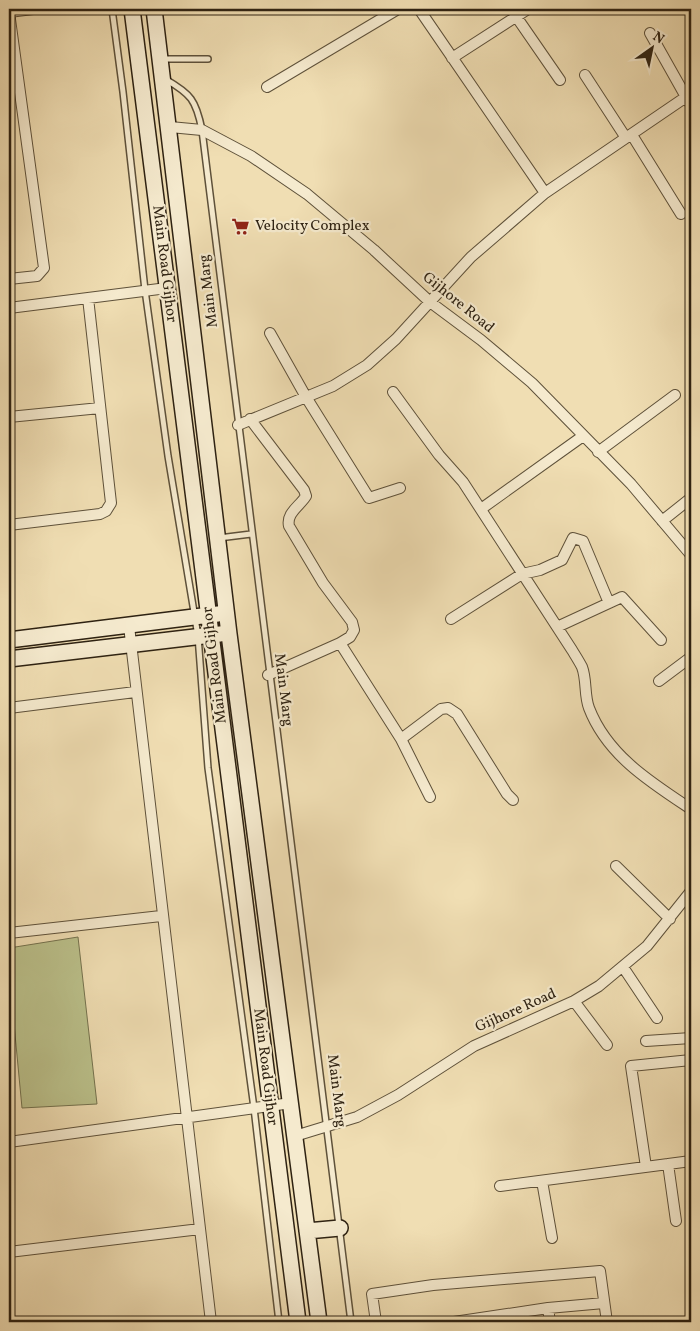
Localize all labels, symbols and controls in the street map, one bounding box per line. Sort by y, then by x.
north arrow [628,22,678,72]
text: N [649,28,668,49]
street label: Main Road Gijhor [146,204,182,324]
supermarket icon: Velocity Complex [231,216,251,236]
place label: Velocity Complex [255,216,370,237]
street label: Main Marg [194,253,224,329]
street label: Gijhore Road [418,268,498,338]
street label: Main Road Gijhor [197,605,233,725]
street label: Main Marg [268,652,298,728]
street label: Gijhore Road [472,984,560,1038]
street label: Main Road Gijhor [247,1007,283,1127]
street label: Main Marg [321,1053,351,1129]

